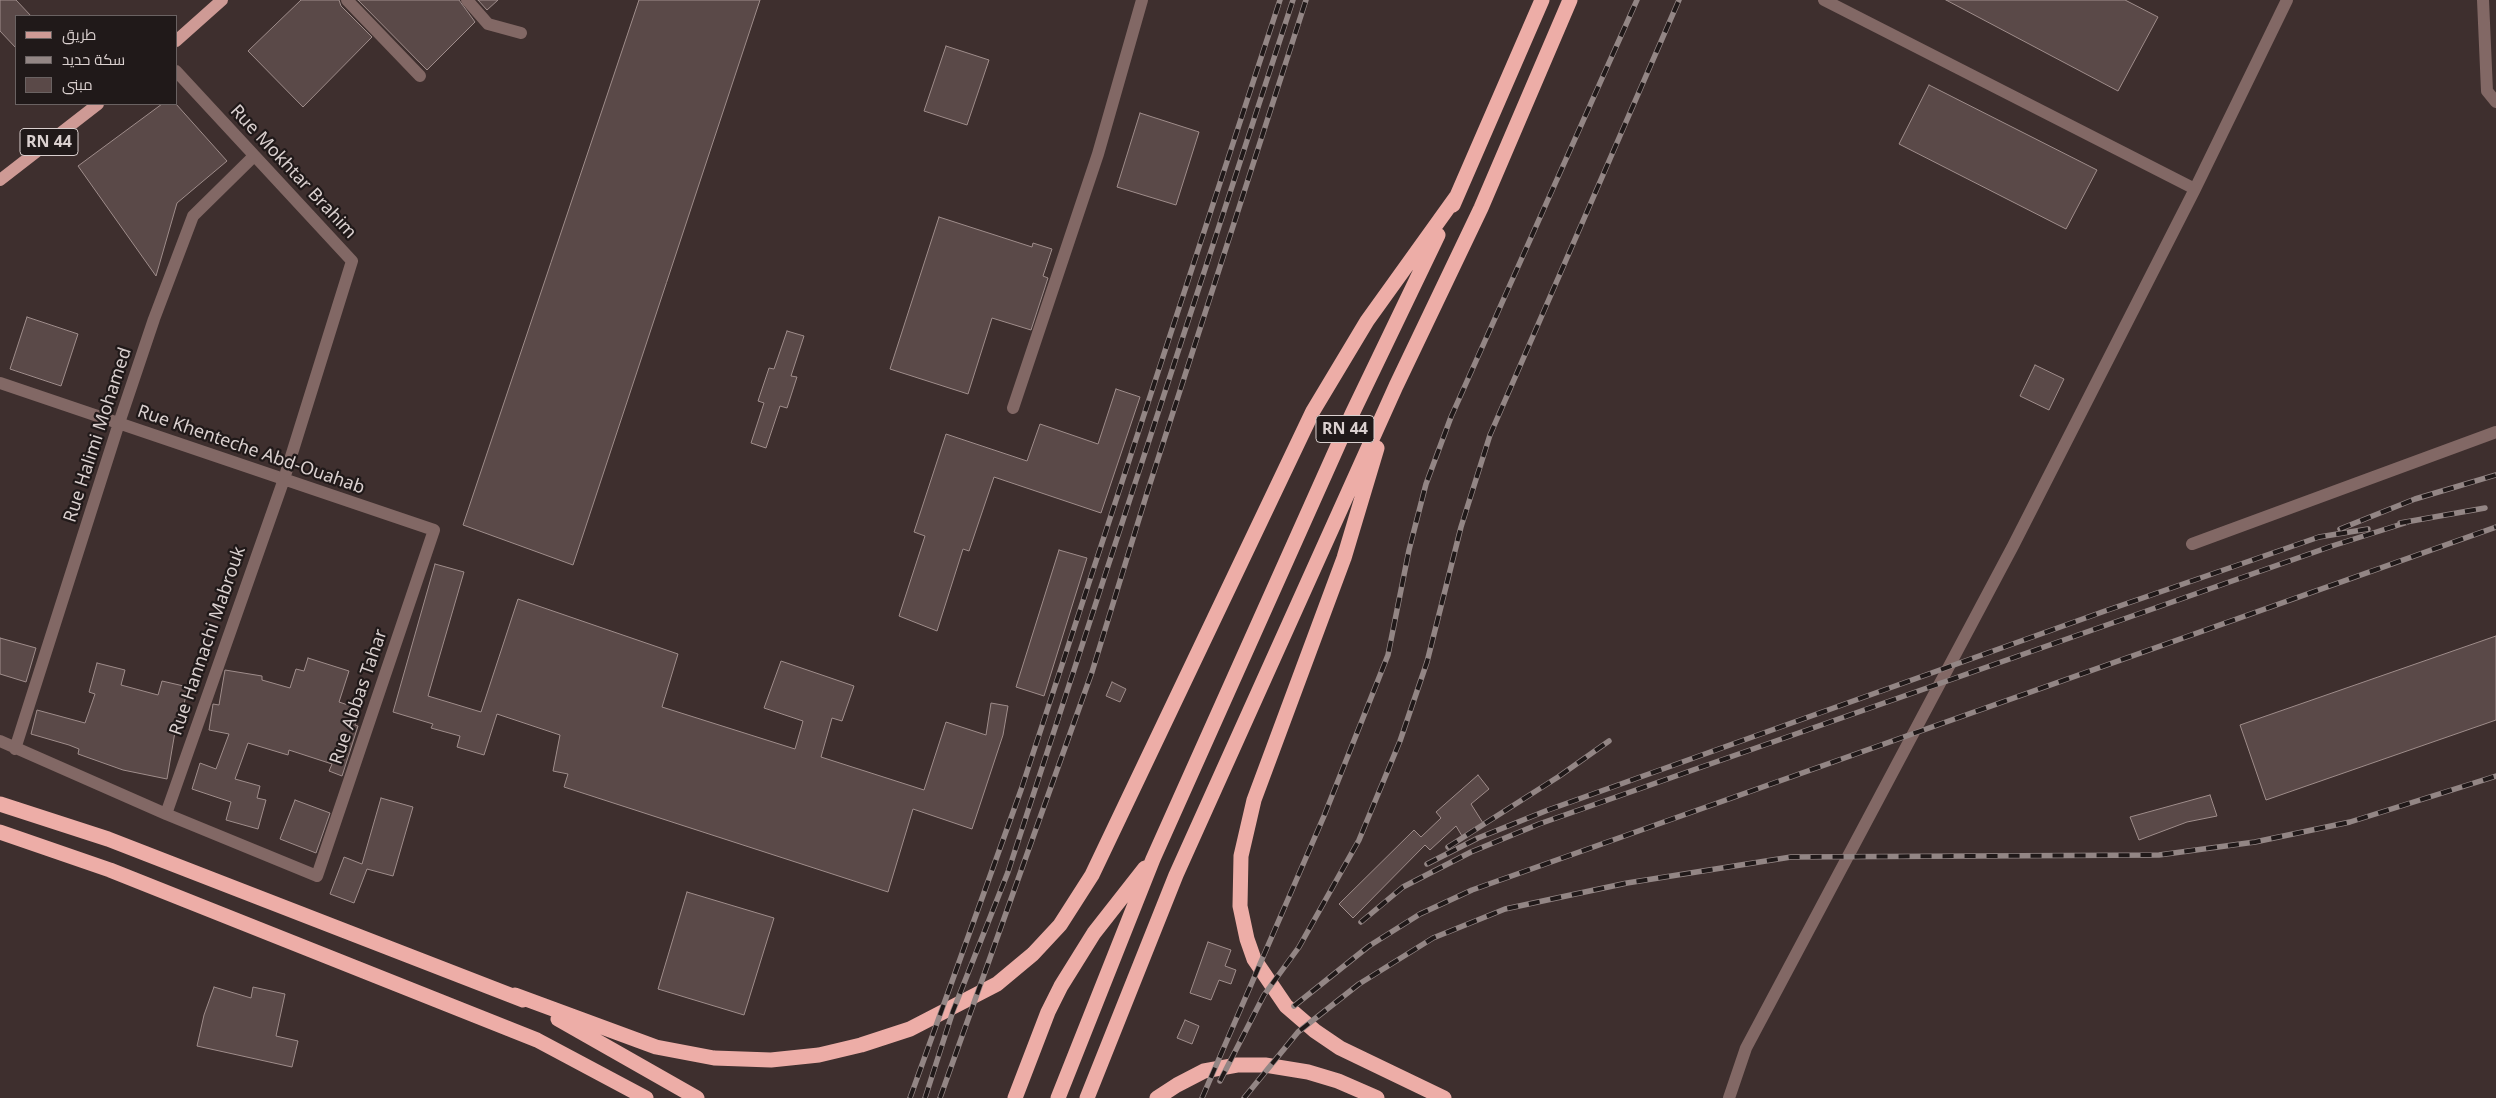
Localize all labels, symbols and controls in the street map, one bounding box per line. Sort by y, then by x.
legend [15,15,178,105]
text: طريق [62,24,96,44]
text: سكة حديد [62,49,125,69]
text: مبنى [62,74,93,94]
street label: Rue Mokhtar Brahim [225,101,361,243]
road number: RN 44 [20,128,78,156]
street label: Rue Halimi Mohamed [60,345,136,525]
street label: Rue Khenteche Abd-Ouahab [135,401,367,499]
road number: RN 44 [1316,416,1374,442]
street label: Rue Hannachi Mabrouk [166,544,250,738]
street label: Rue Abbas Tahar [326,627,392,767]

